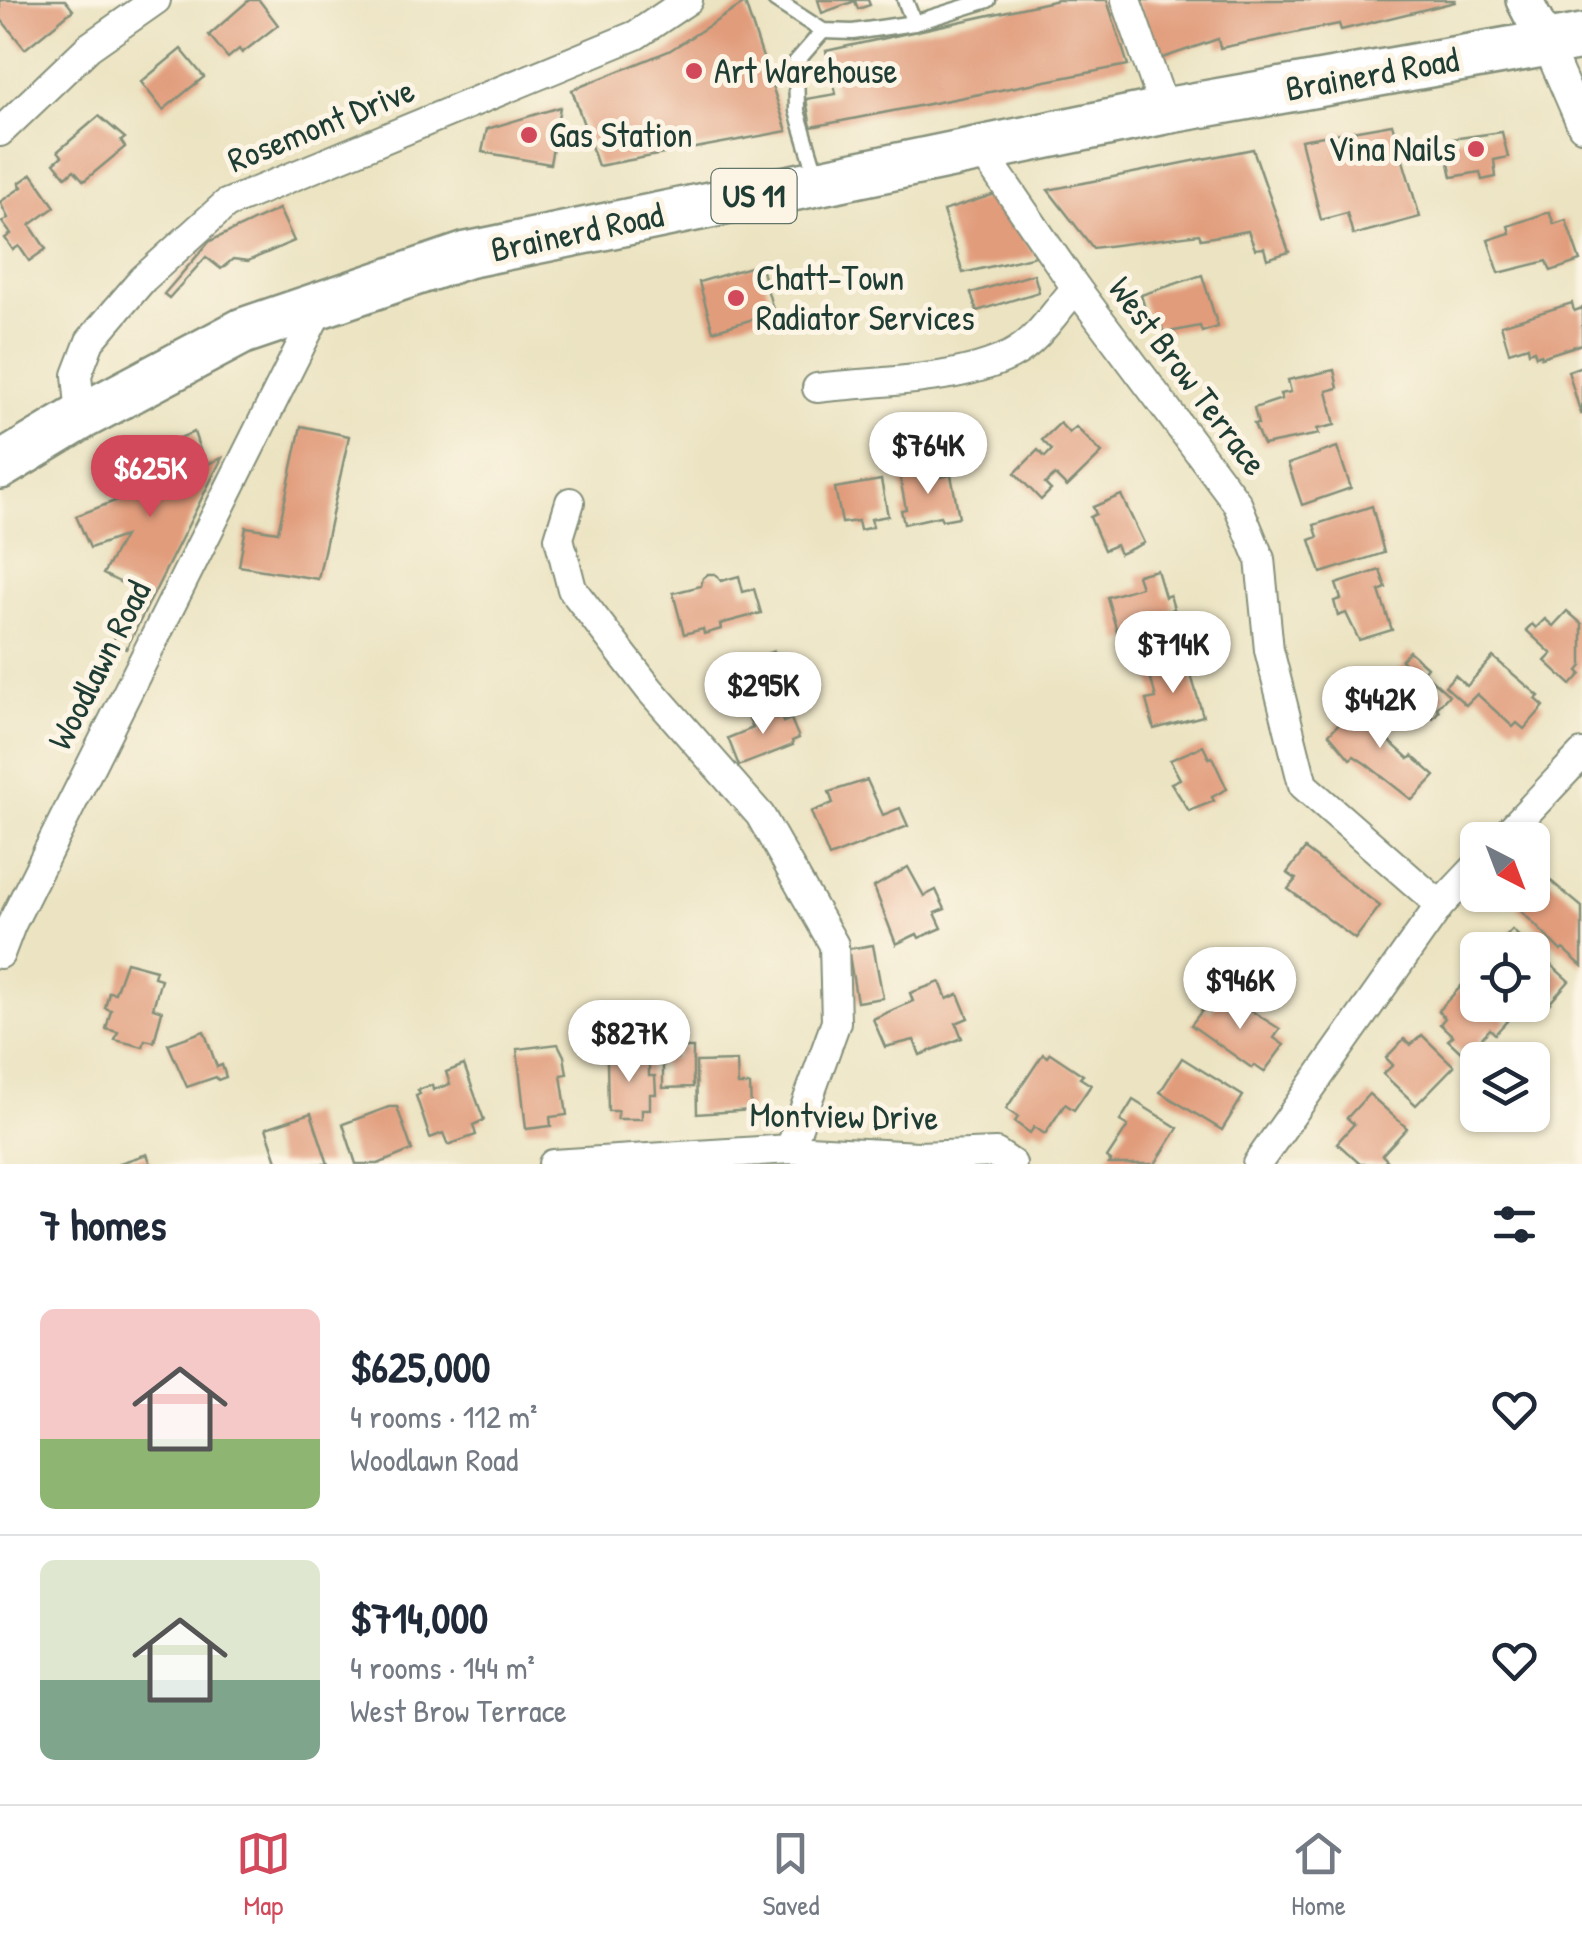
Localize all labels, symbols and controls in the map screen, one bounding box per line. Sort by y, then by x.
street label: Brainerd Road [1282,35,1462,112]
place label: Art Warehouse [714,47,898,94]
marker: Art Warehouse [683,60,705,82]
street label: Rosemont Drive [221,66,421,183]
place label: Gas Station [549,111,693,158]
marker: Gas Station [518,124,540,146]
place label: Vina Nails [1328,125,1456,172]
marker: Vina Nails [1465,138,1487,160]
road number: US 11 [712,169,796,223]
street label: Brainerd Road [486,190,667,273]
place label: Chatt-Town Radiator Services [756,254,975,341]
street label: West Brow Terrace [1098,267,1279,485]
marker: Chatt-Town Radiator Services [725,287,747,309]
pin: $764K [858,412,998,497]
text: $764K [891,423,965,466]
pin: $625K [80,435,220,520]
text: $625K [113,446,187,489]
street label: Woodlawn Road [36,572,161,757]
pin: $714K [1103,611,1243,696]
text: $714K [1137,622,1209,665]
pin: $295K [693,652,833,737]
text: $295K [726,663,800,706]
pin: $442K [1310,666,1450,751]
text: $442K [1344,677,1416,720]
north arrow [1460,822,1550,912]
map controls [1460,822,1550,1132]
button: locate [1460,932,1550,1022]
pin: $946K [1170,947,1310,1032]
text: $946K [1205,958,1275,1001]
pin: $827K [559,1000,699,1085]
text: $827K [590,1011,668,1054]
button: layers [1460,1042,1550,1132]
street label: Montview Drive [749,1090,939,1141]
text: 7 homes [40,1196,166,1253]
icon: filters [1487,1197,1542,1252]
text: $625,000 [350,1338,490,1395]
icon: home [120,1349,240,1469]
icon: heart [1487,1382,1542,1437]
text: 4 rooms · 112 m² [350,1395,537,1438]
text: Woodlawn Road [350,1438,518,1481]
text: $714,000 [350,1589,488,1646]
icon: home [120,1600,240,1720]
icon: heart [1487,1633,1542,1688]
text: 4 rooms · 144 m² [350,1646,535,1689]
text: West Brow Terrace [350,1689,567,1732]
tab: Map [236,1826,291,1924]
tab: Saved [762,1826,820,1924]
tab: Home [1291,1826,1346,1924]

